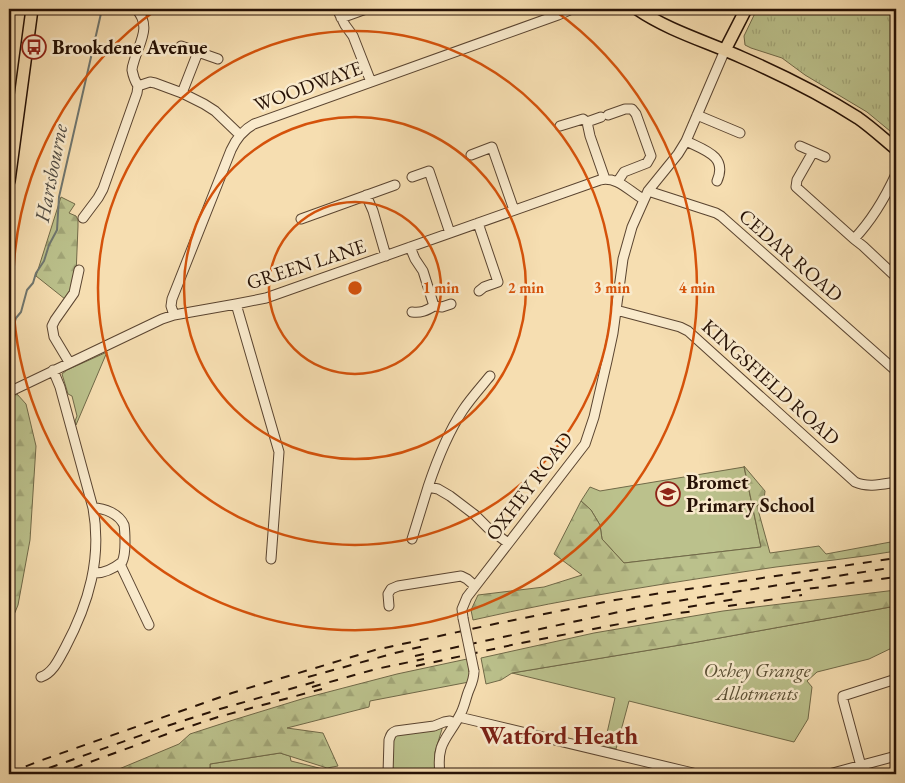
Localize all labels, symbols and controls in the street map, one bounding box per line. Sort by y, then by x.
bus stop icon: Brookdene Avenue [21,34,47,60]
place label: Brookdene Avenue [52,34,208,60]
street label: WOODWAYE [250,54,366,118]
water label: Hartsbourne [28,121,73,225]
street label: CEDAR ROAD [733,203,849,307]
street label: GREEN LANE [243,232,369,296]
text: 1 min [423,278,460,297]
text: 2 min [508,278,545,297]
text: 3 min [594,278,631,297]
text: 4 min [679,278,716,297]
centre of rings [346,279,364,297]
street label: KINGSFIELD ROAD [697,313,845,451]
street label: OXHEY ROAD [480,426,578,546]
place label: Bromet Primary School [686,469,815,518]
school or university icon: Bromet Primary School [655,481,681,507]
park label: Oxhey Grange Allotments [704,657,811,706]
district label: Watford Heath [480,719,638,751]

